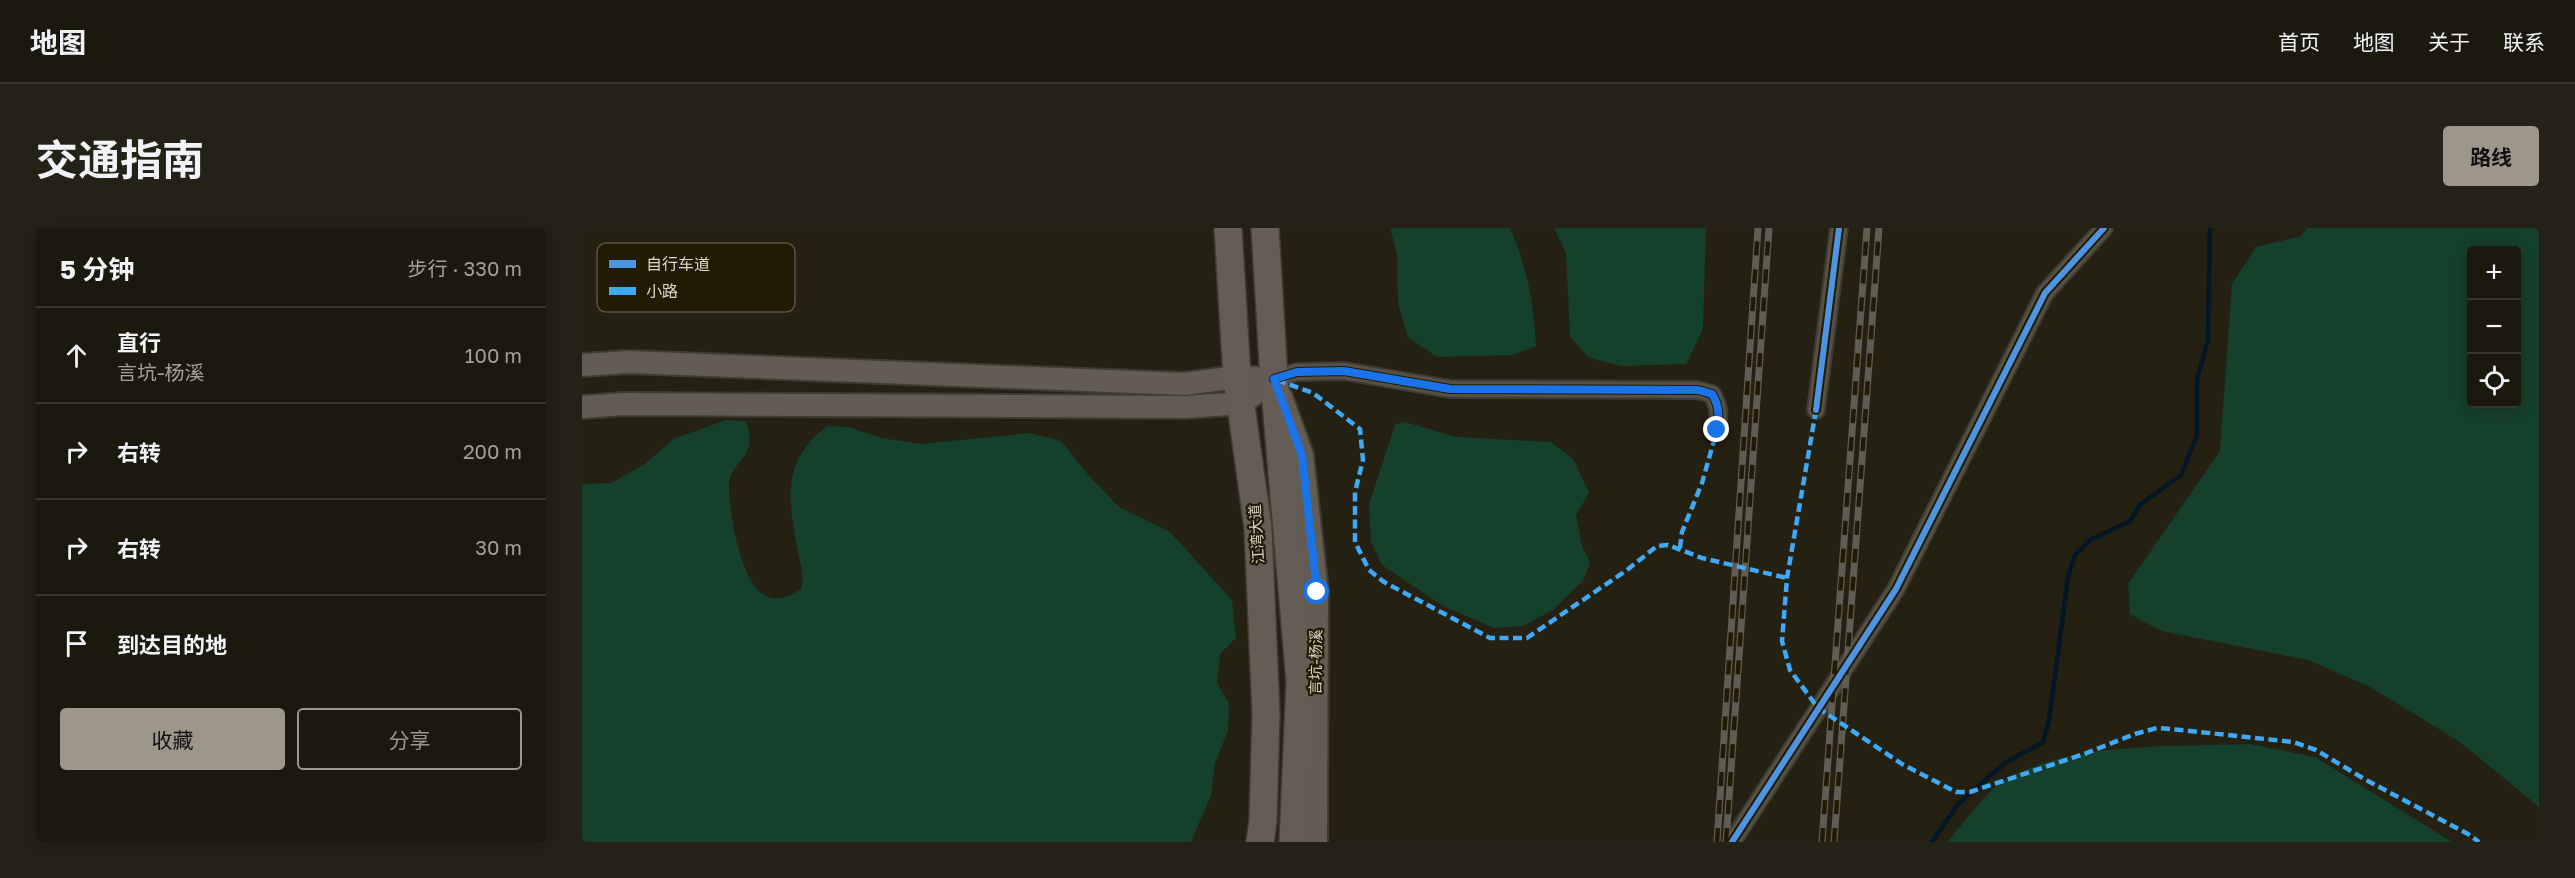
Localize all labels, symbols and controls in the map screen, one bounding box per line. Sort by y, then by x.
text: 地图 [30,26,86,59]
text: 首页 [2278,29,2320,55]
text: 地图 [2353,29,2395,55]
text: 关于 [2428,29,2470,55]
text: 联系 [2503,29,2545,55]
button: 路线 [2443,126,2539,186]
text: 交通指南 [36,134,204,184]
legend [597,243,795,312]
map controls [2467,246,2521,408]
button: + [2467,246,2521,300]
text: 5 分钟 [60,254,134,285]
text: 自行车道 [646,254,710,274]
text: 步行 · 330 m [408,256,522,280]
text: 小路 [646,281,678,301]
button: − [2467,300,2521,354]
text: 直行 [117,329,161,356]
icon: ahead [60,339,93,372]
text: 100 m [465,343,522,367]
button: locate [2467,354,2521,408]
text: 言坑-杨溪 [117,360,205,384]
route end [1703,416,1729,442]
icon: right [60,435,93,468]
text: 右转 [117,439,161,466]
text: 200 m [463,439,522,463]
street label: 江湾大道 [1245,504,1267,565]
icon: right [60,531,93,564]
text: 右转 [117,535,161,562]
text: 30 m [475,535,522,559]
route start [1303,578,1329,604]
icon: arrive [60,627,93,660]
street label: 言坑-杨溪 [1305,629,1325,695]
text: 到达目的地 [117,631,227,658]
button: 收藏 [60,708,285,770]
button: 分享 [297,708,522,770]

